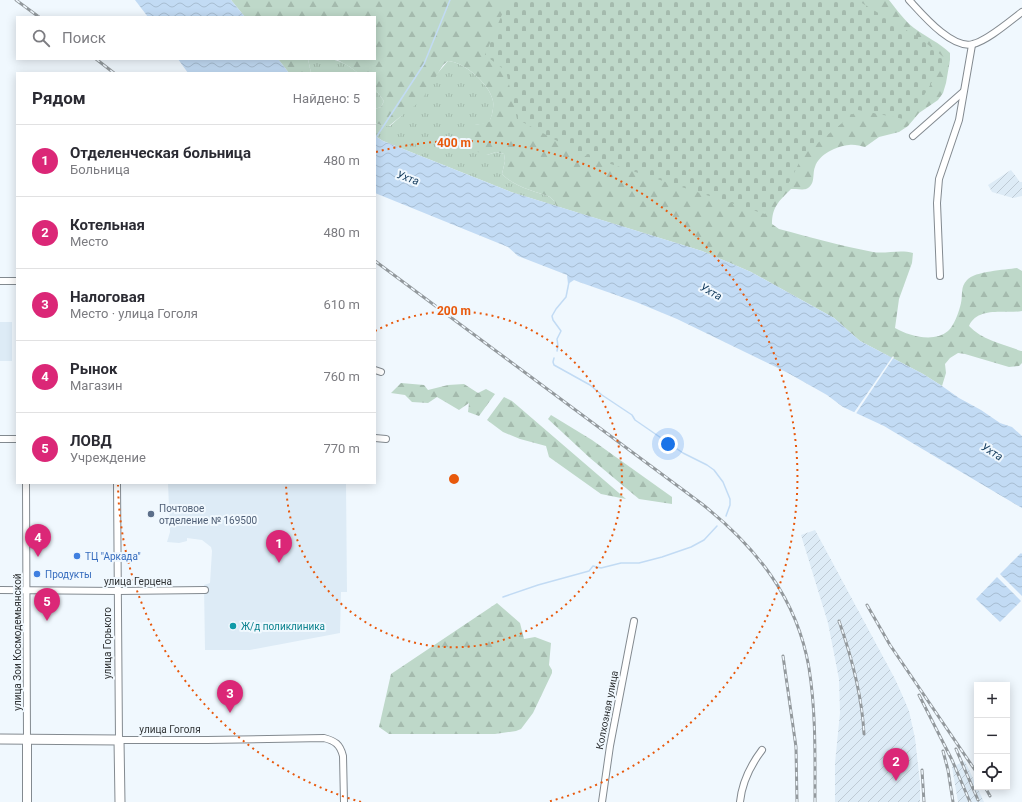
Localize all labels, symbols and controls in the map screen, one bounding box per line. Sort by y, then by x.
search box [16,16,376,60]
icon: search [30,27,52,49]
text: Поиск [62,29,106,47]
text: Рядом [32,88,86,108]
text: Найдено: 5 [293,91,360,106]
text: 400 m [437,136,471,150]
text: Отделенческая больница [70,144,251,162]
text: 1 [41,153,49,168]
text: 480 m [323,153,360,168]
text: Больница [70,162,130,177]
water label: Ухта [395,168,421,188]
text: Котельная [70,216,145,234]
text: 2 [41,225,49,240]
text: 480 m [323,225,360,240]
text: Место [70,234,108,249]
water label: Ухта [698,281,724,303]
text: Налоговая [70,288,145,306]
text: 3 [41,297,49,312]
text: 610 m [323,297,360,312]
text: 200 m [437,304,471,318]
text: Место · улица Гоголя [70,306,198,321]
text: Рынок [70,360,117,378]
text: 4 [41,369,49,384]
text: 760 m [323,369,360,384]
text: Магазин [70,378,123,393]
text: ЛОВД [70,432,112,450]
your location [658,434,678,454]
text: 5 [41,441,49,456]
text: 770 m [323,441,360,456]
water label: Ухта [979,441,1005,464]
text: Учреждение [70,450,146,465]
centre of rings [447,472,461,486]
place label: Почтовое отделение № 169500 [159,503,258,526]
marker: Почтовое отделение № 169500 [146,509,156,519]
pin: 4 [25,524,51,557]
pin: 1 [266,530,292,563]
marker: ТЦ "Аркада" [72,551,82,561]
place label: ТЦ "Аркада" [85,551,141,562]
marker: Продукты [32,569,42,579]
place label: Продукты [45,569,92,580]
street label: улица Зои Космодемьянской [12,573,23,711]
street label: улица Герцена [104,576,172,587]
pin: 5 [34,588,60,621]
street label: улица Горького [102,607,113,679]
marker: Ж/д поликлиника [228,621,238,631]
place label: Ж/д поликлиника [241,621,325,632]
street label: Колхозная улица [594,670,620,750]
pin: 3 [217,680,243,713]
map controls [974,682,1010,790]
button: + [974,682,1010,718]
button: − [974,718,1010,754]
street label: улица Гоголя [139,724,201,735]
pin: 2 [883,748,909,781]
button: locate [974,754,1010,790]

